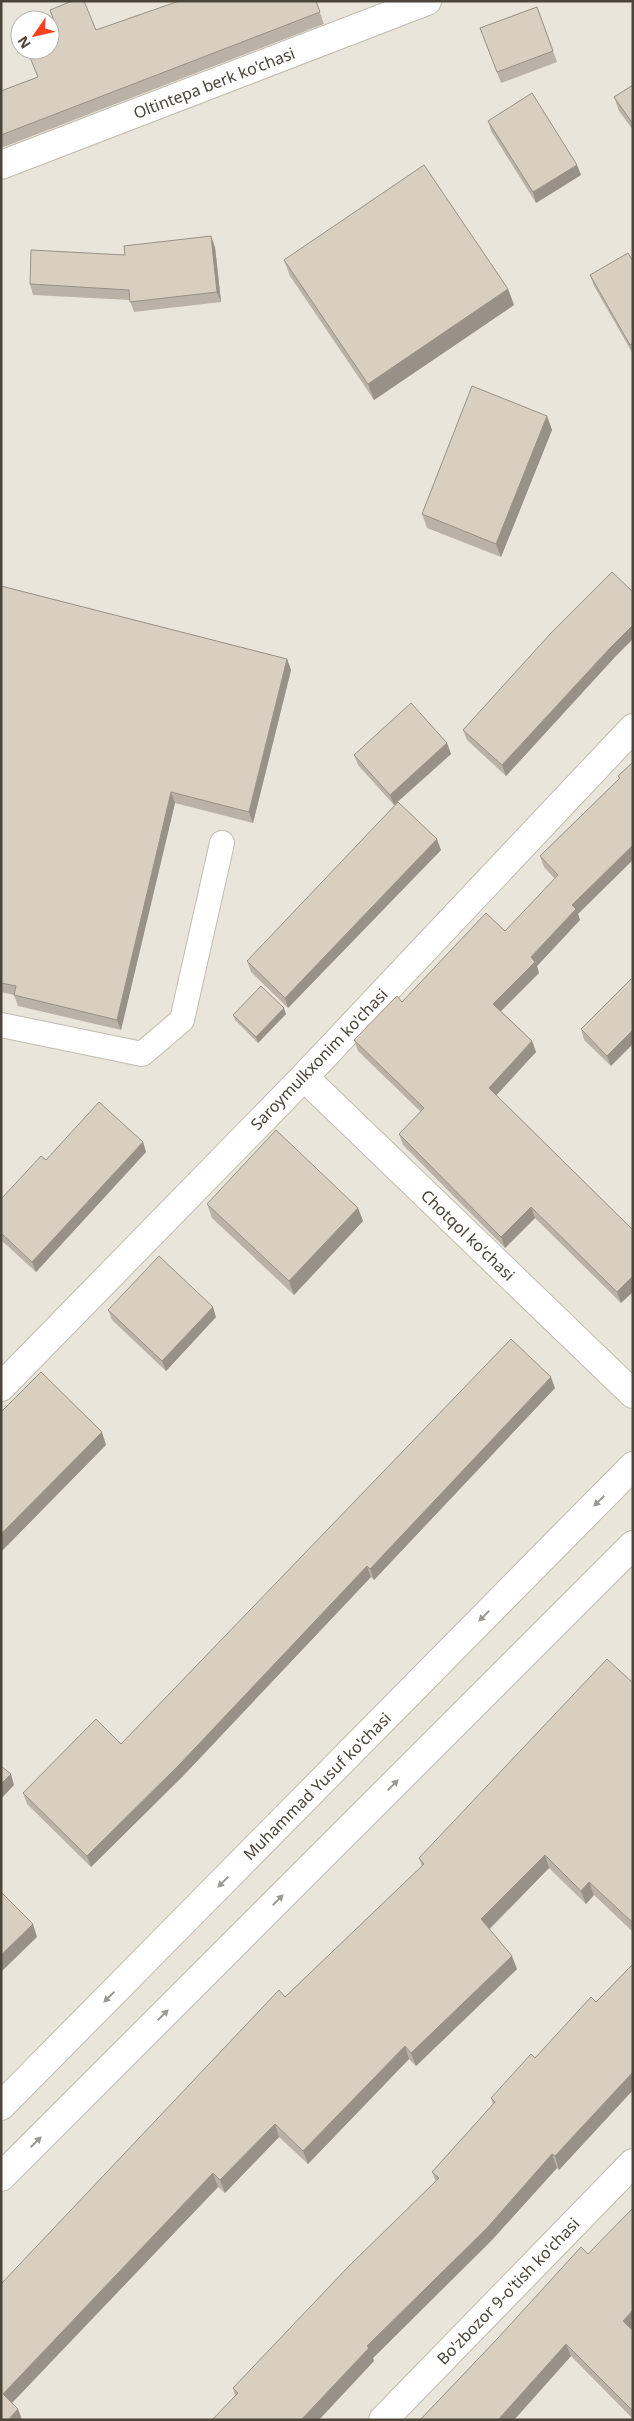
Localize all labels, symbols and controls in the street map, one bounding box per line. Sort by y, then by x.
north arrow [10,10,60,60]
text: N [13,33,35,53]
street label: Oltintepa berk ko'chasi [130,42,298,124]
street label: Saroymulkxonim ko'chasi [245,983,393,1135]
street label: Chotqol koʻchasi [416,1184,520,1286]
one-way arrow [593,1495,605,1507]
one-way arrow [479,1610,491,1622]
street label: Muhammad Yusuf ko'chasi [238,1707,396,1865]
one-way arrow [387,1779,399,1791]
one-way arrow [217,1875,229,1887]
one-way arrow [272,1894,284,1906]
one-way arrow [103,1991,115,2003]
one-way arrow [157,2009,169,2021]
one-way arrow [30,2136,42,2148]
street label: Bo'zbozor 9-o'tish ko'chasi [432,2213,584,2369]

